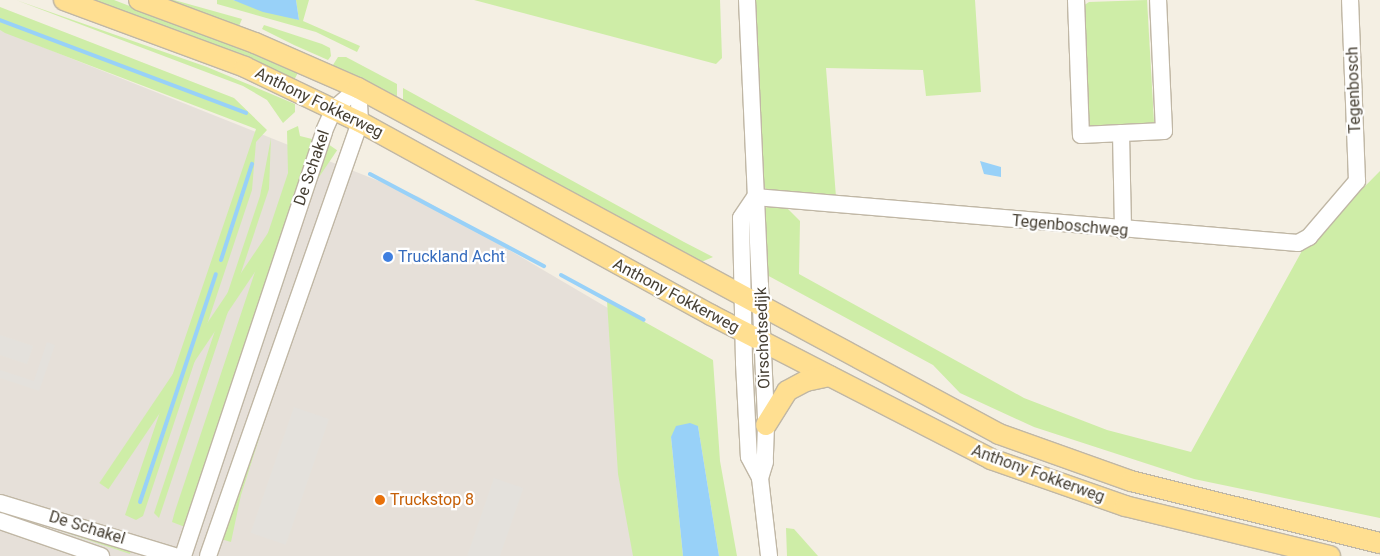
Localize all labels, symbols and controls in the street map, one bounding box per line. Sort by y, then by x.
street label: Tegenbosch [1343,46,1365,134]
street label: Anthony Fokkerweg [252,64,386,142]
street label: De Schakel [290,128,334,208]
street label: Tegenboschweg [1011,211,1129,241]
place label: Truckland Acht [398,247,505,267]
marker: Truckland Acht [382,251,394,263]
street label: Anthony Fokkerweg [610,255,742,337]
street label: Oirschotsedijk [752,287,774,389]
street label: Anthony Fokkerweg [969,441,1107,507]
place label: Truckstop 8 [390,490,474,510]
marker: Truckstop 8 [374,494,386,506]
street label: De Schakel [47,507,127,549]

